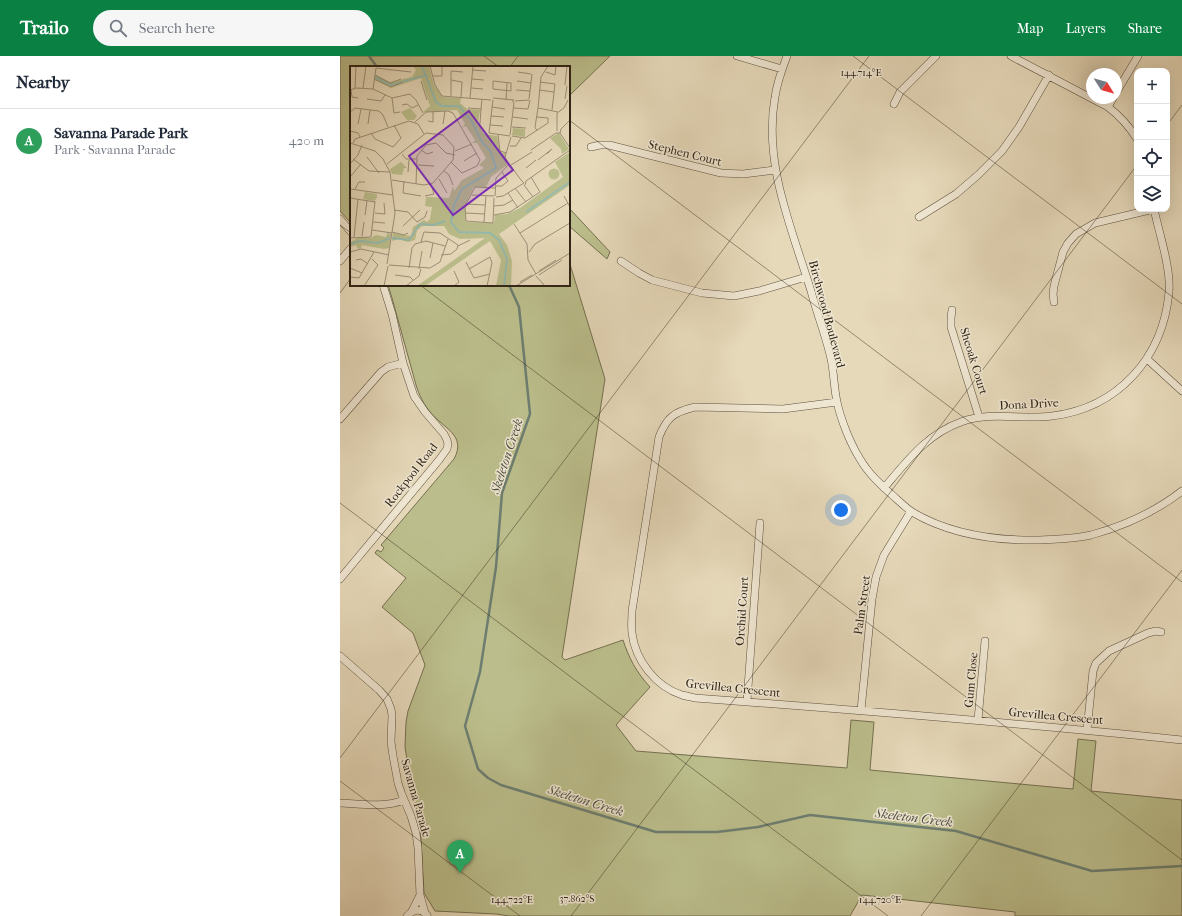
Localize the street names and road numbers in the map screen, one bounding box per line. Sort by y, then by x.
street label: Stephen Court [647,137,724,169]
street label: Birchwood Boulevard [806,259,848,370]
street label: Sheoak Court [957,326,991,397]
street label: Dona Drive [999,395,1059,413]
street label: Rockpool Road [382,440,441,510]
street label: Palm Street [851,574,873,636]
street label: Orchid Court [733,575,751,646]
street label: Gum Close [962,652,980,708]
street label: Grevillea Crescent [685,676,782,700]
street label: Grevillea Crescent [1008,705,1105,727]
street label: Savanna Parade [398,757,434,839]

